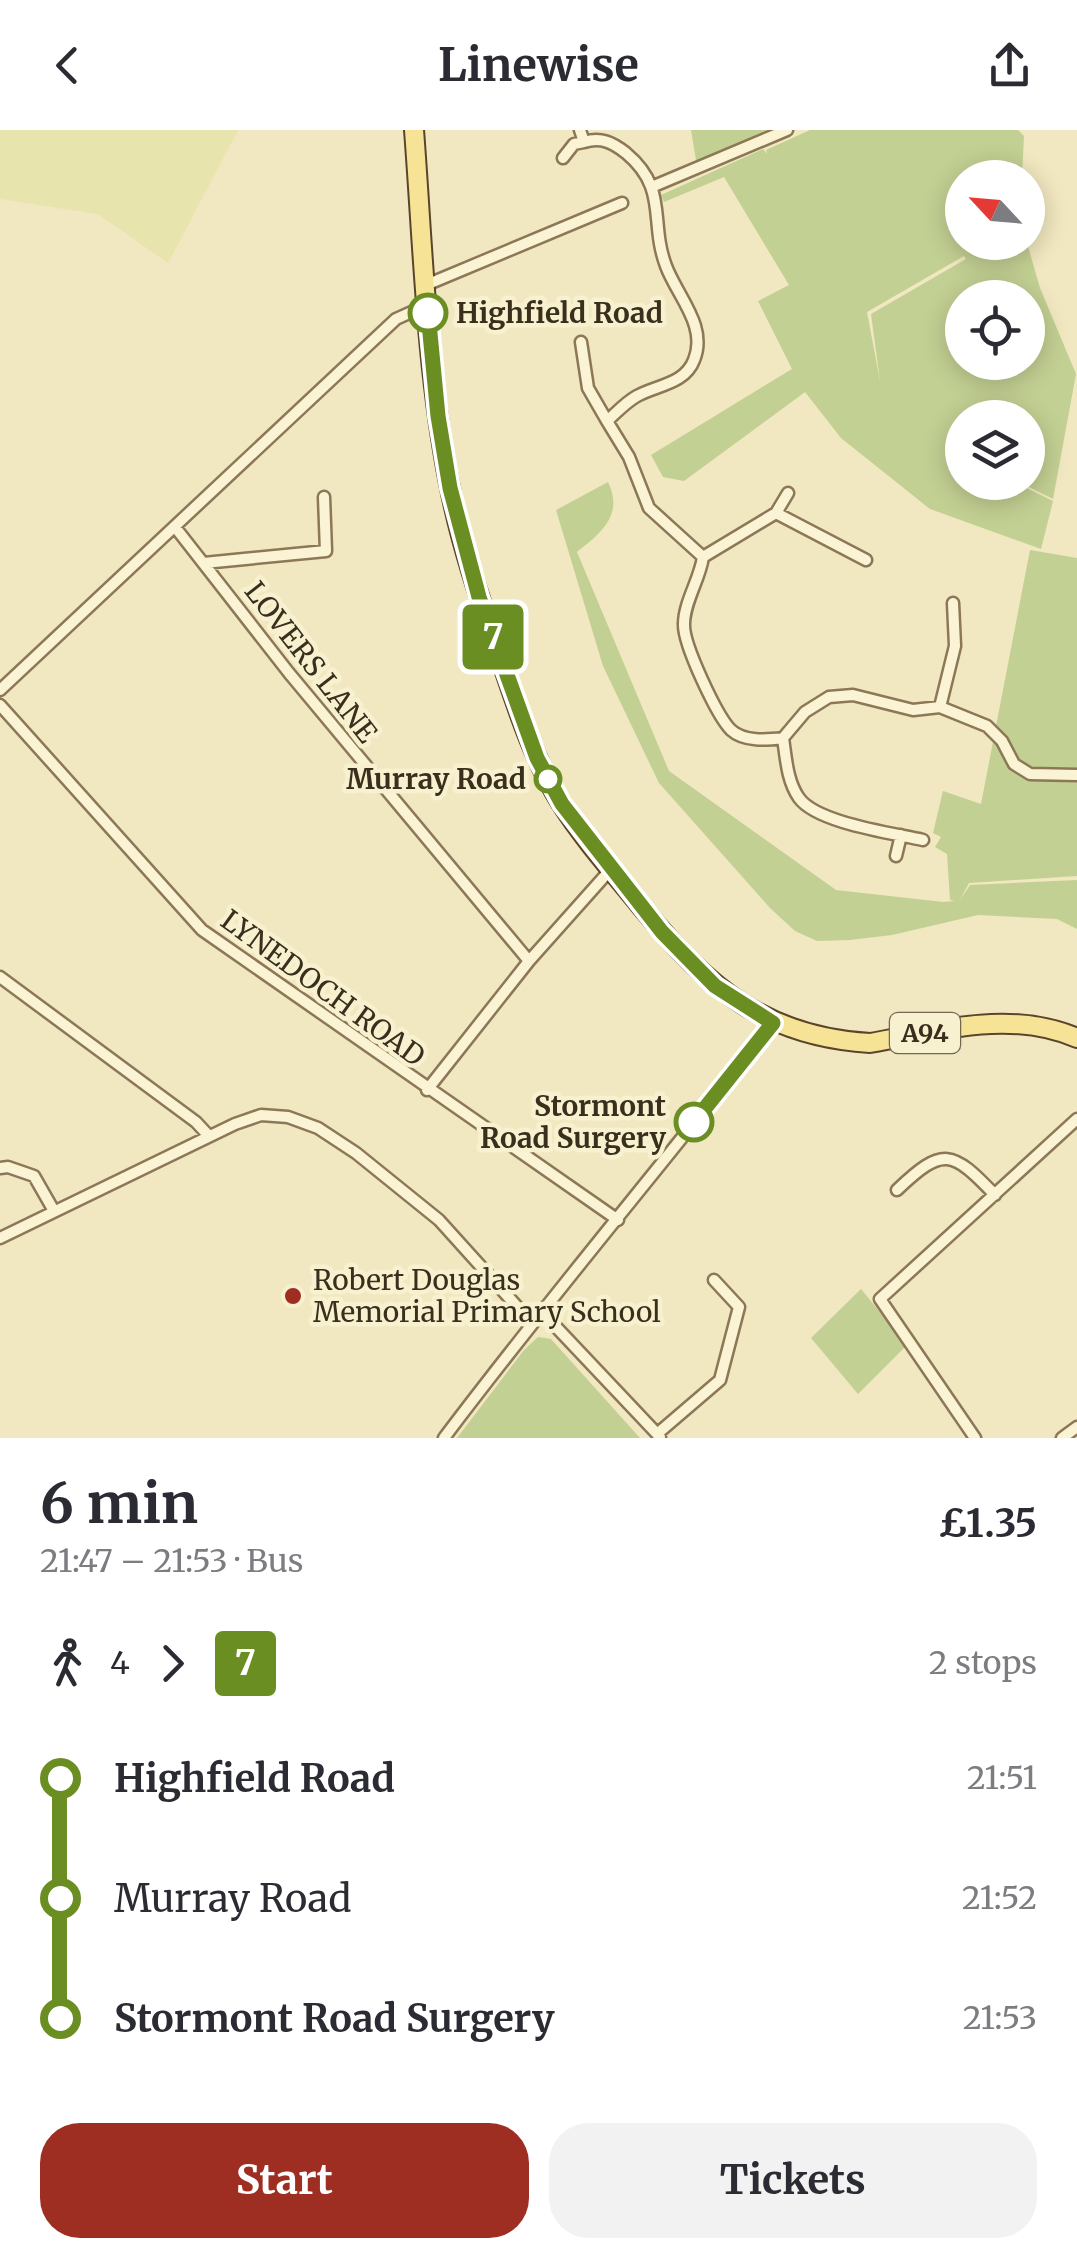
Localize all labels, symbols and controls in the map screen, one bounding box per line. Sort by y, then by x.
text: Linewise [438,37,639,93]
icon: back [40,38,95,93]
icon: share [982,38,1037,93]
north arrow [945,160,1045,260]
map controls [945,160,1045,500]
button: locate [945,280,1045,380]
marker: Highfield Road [409,294,447,332]
place label: Highfield Road [456,295,663,331]
button: layers [945,400,1045,500]
street label: LOVERS LANE [237,574,385,750]
line badge: 7 [460,604,526,670]
text: 7 [483,615,503,659]
place label: Murray Road [346,761,526,797]
marker: Murray Road [535,766,561,792]
street label: LYNEDOCH ROAD [214,902,432,1074]
road number: A94 [890,1013,960,1053]
place label: Stormont Road Surgery [480,1088,666,1156]
marker: Stormont Road Surgery [675,1103,713,1141]
place label: Robert Douglas Memorial Primary School [313,1262,661,1330]
marker: Robert Douglas Memorial Primary School [282,1285,304,1307]
text: 6 min [40,1469,198,1538]
text: £1.35 [939,1500,1037,1547]
text: 21:47 – 21:53 · Bus [40,1541,303,1581]
icon: walk [40,1636,95,1691]
icon: forward [145,1636,200,1691]
text: 7 [235,1641,256,1685]
text: 4 [110,1643,130,1683]
text: 2 stops [929,1643,1037,1683]
text: Highfield Road [114,1755,395,1802]
text: 21:51 [967,1758,1037,1798]
text: Murray Road [114,1875,351,1922]
text: 21:52 [962,1878,1037,1918]
text: Stormont Road Surgery [114,1995,555,2042]
text: 21:53 [963,1998,1037,2038]
button: Start [40,2123,529,2238]
button: Tickets [549,2123,1037,2238]

